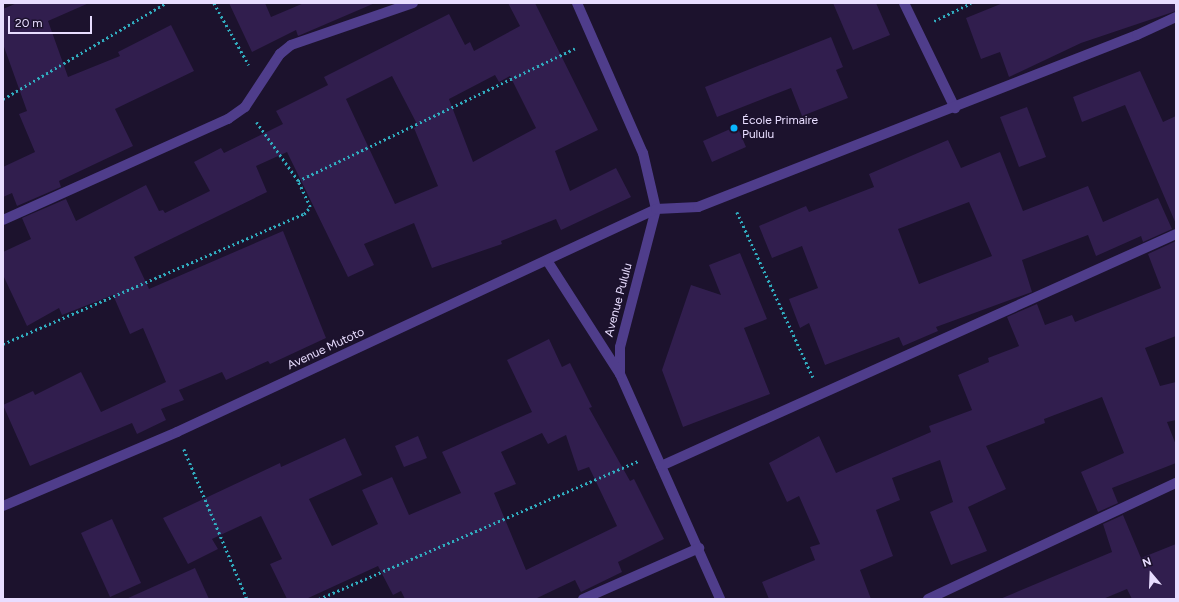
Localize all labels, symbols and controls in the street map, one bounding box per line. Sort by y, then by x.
scale bar [10,8,94,34]
text: 20 m [15,16,43,30]
place label: École Primaire Pululu [742,114,818,142]
marker: École Primaire Pululu [729,123,739,133]
street label: Avenue Pululu [602,262,636,338]
street label: Avenue Mutoto [285,325,367,373]
north arrow [1131,554,1171,594]
text: N [1141,555,1153,570]

